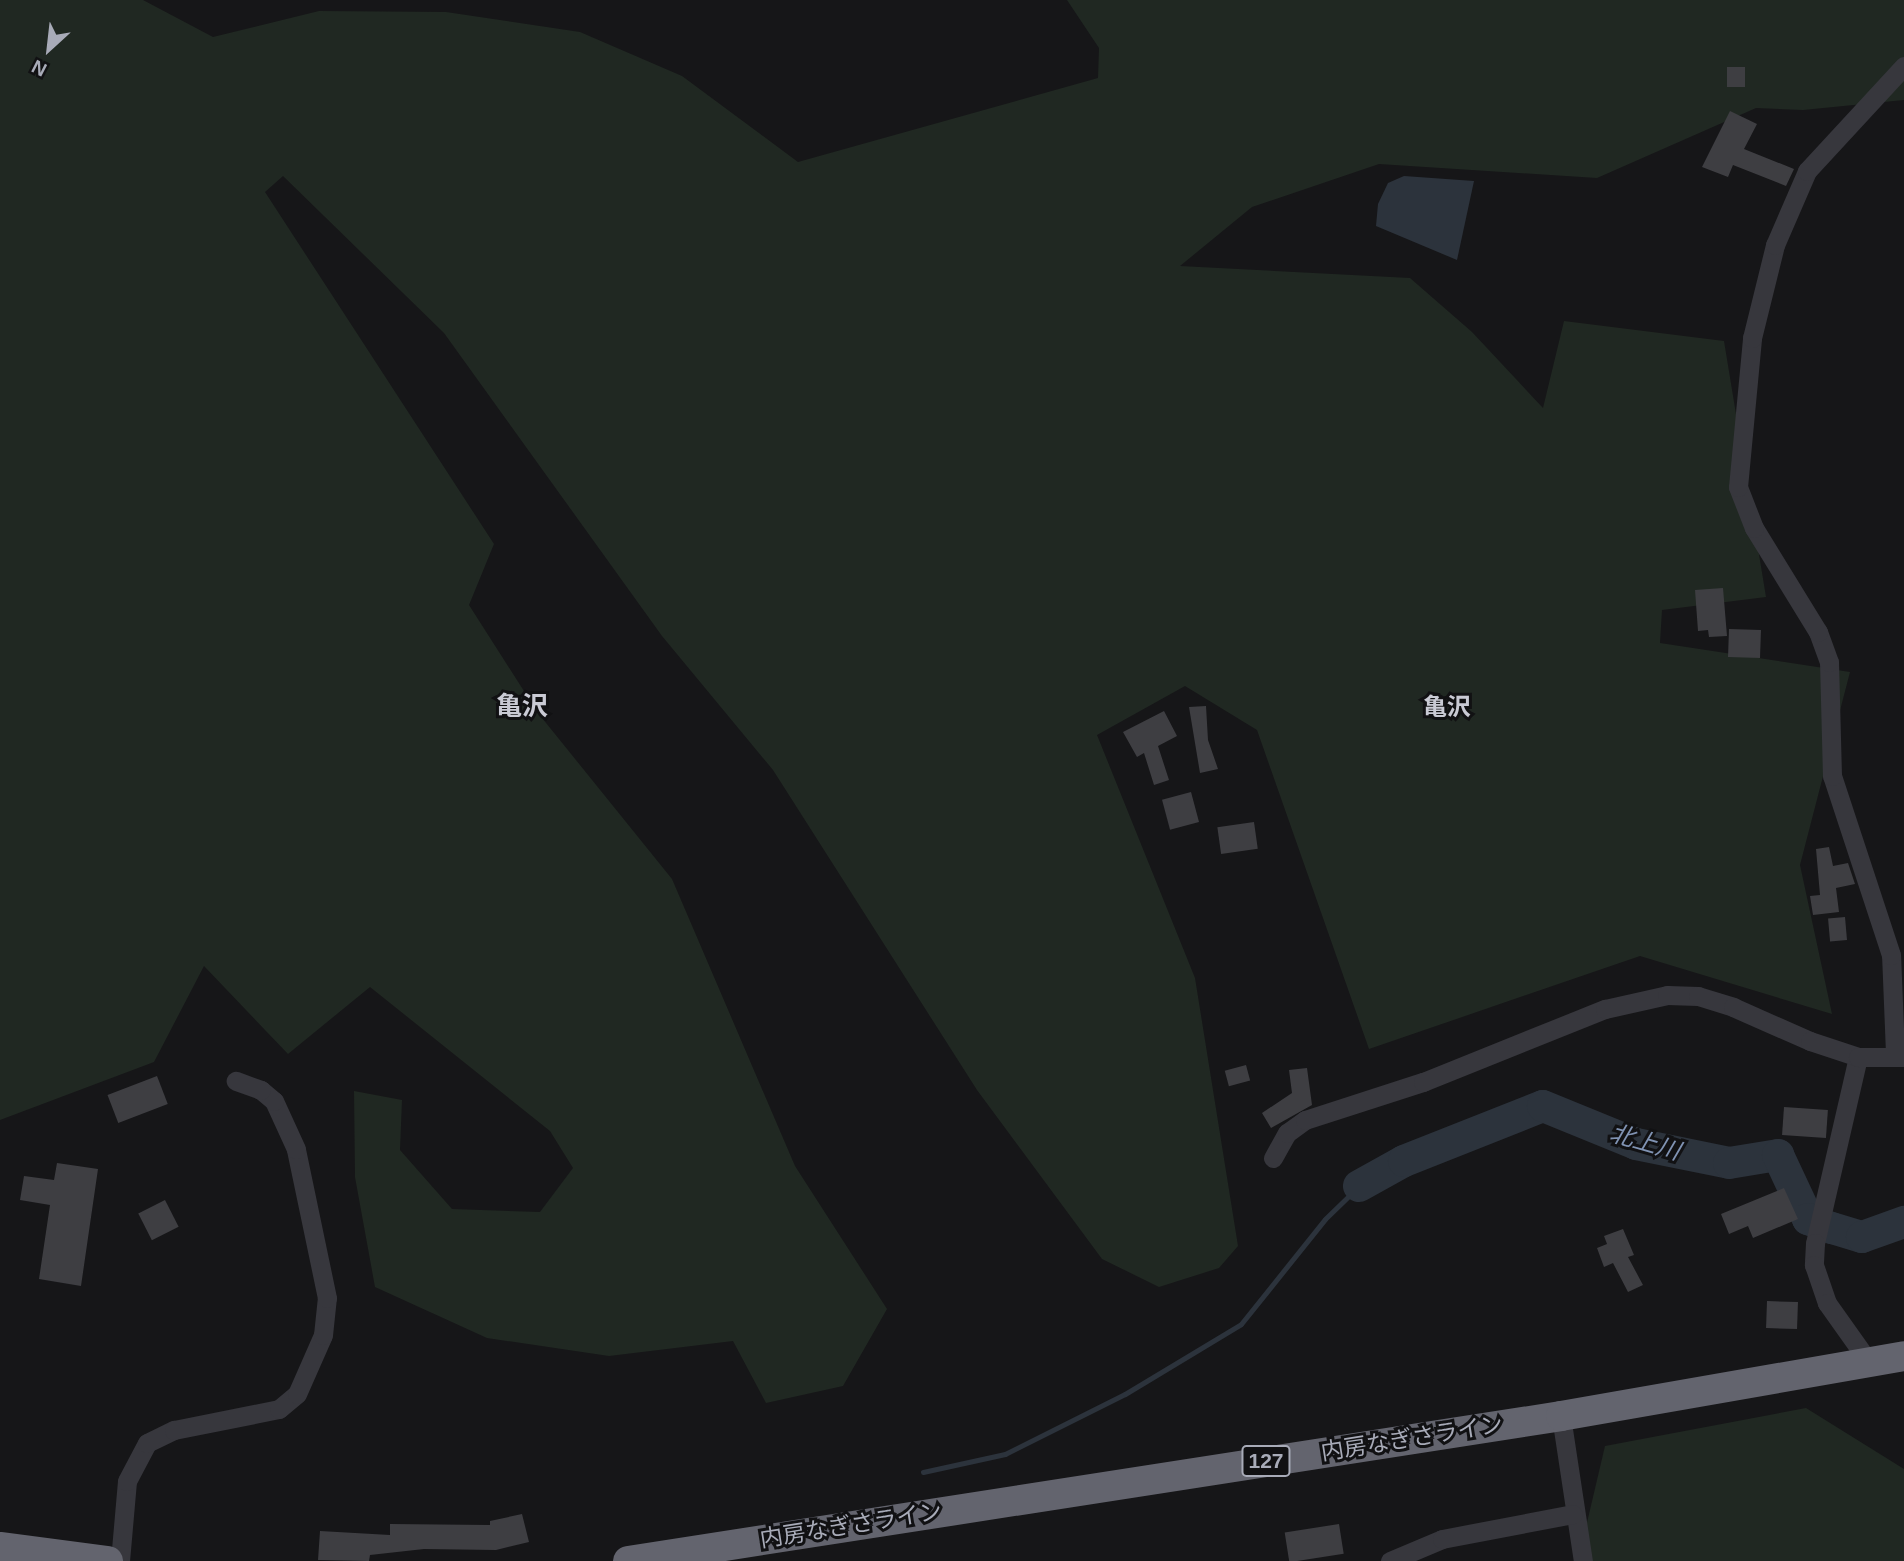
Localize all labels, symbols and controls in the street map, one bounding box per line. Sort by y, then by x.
north arrow [14,14,84,84]
text: N [28,56,50,81]
district label: 亀沢 [496,691,548,723]
district label: 亀沢 [1423,693,1471,721]
water label: 北上川 [1606,1118,1684,1166]
street label: 内房なぎさライン [1319,1410,1505,1466]
road number: 127 [1240,1444,1292,1478]
street label: 内房なぎさライン [758,1497,944,1553]

